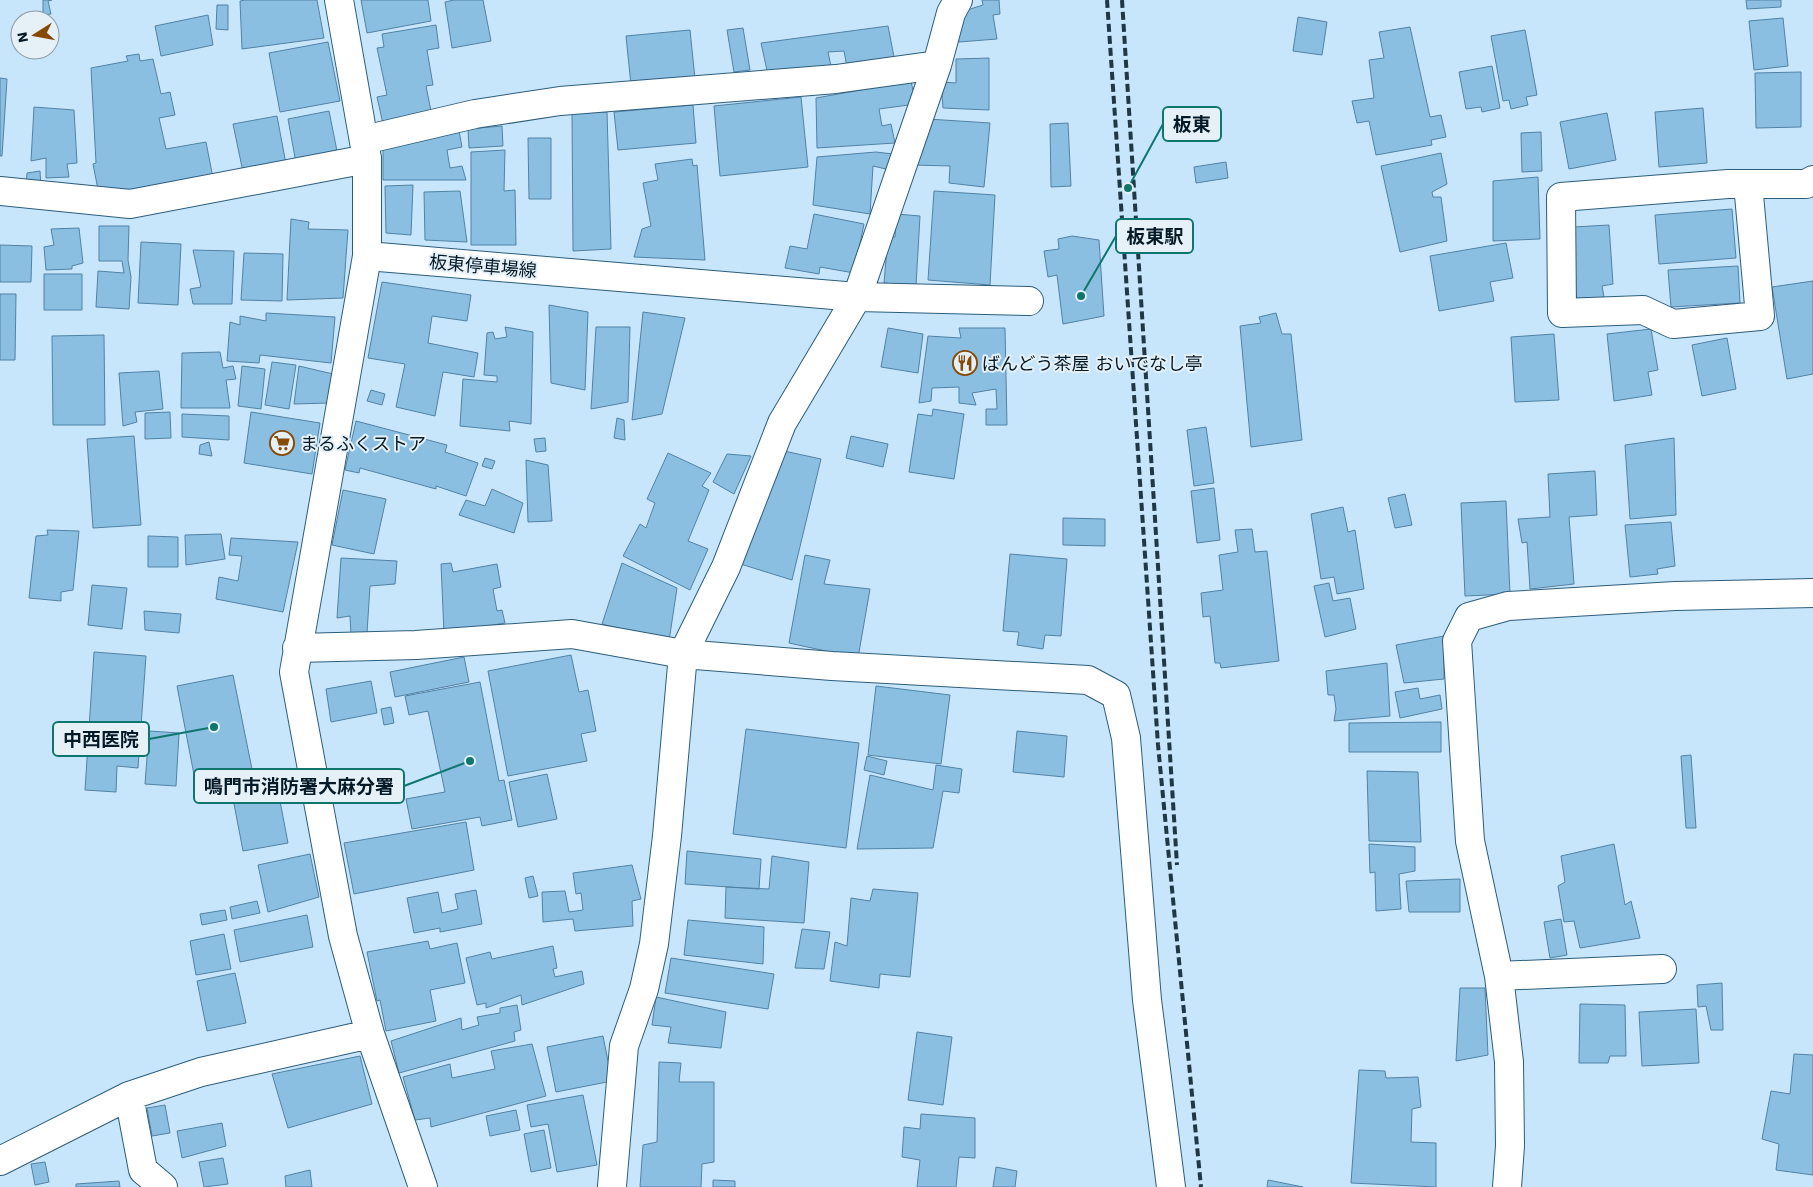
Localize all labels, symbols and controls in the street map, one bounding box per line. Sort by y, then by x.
north arrow [10,10,60,60]
text: N [13,31,31,44]
callout: 板東 [1163,107,1221,141]
text: 板東 [1173,113,1211,136]
callout: 板東駅 [1116,219,1193,253]
text: 板東駅 [1126,225,1184,248]
street label: 板東停車場線 [428,251,538,281]
restaurant icon: ばんどう茶屋 おいでなし亭 [952,350,978,376]
place label: ばんどう茶屋 おいでなし亭 [982,353,1203,374]
supermarket icon: まるふくストア [269,430,295,456]
place label: まるふくストア [300,433,426,454]
callout: 中西医院 [53,722,149,756]
text: 中西医院 [63,728,139,751]
callout: 鳴門市消防署大麻分署 [194,769,404,803]
text: 鳴門市消防署大麻分署 [204,775,394,798]

